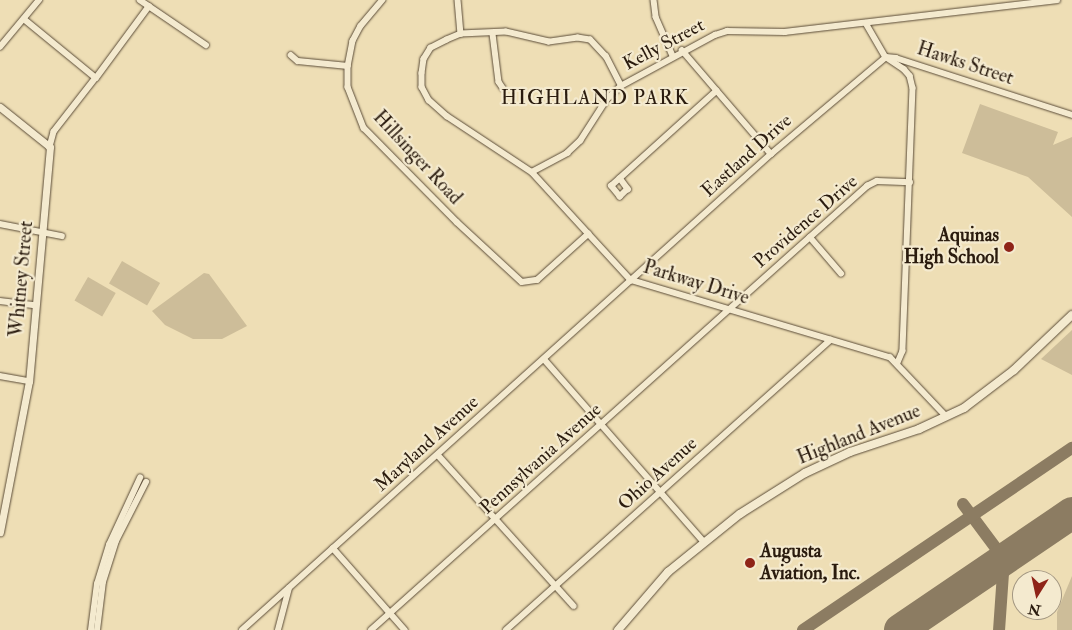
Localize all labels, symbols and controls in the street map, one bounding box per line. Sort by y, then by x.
street label: Kelly Street [619,14,709,76]
street label: Hawks Street [914,38,1016,90]
district label: HIGHLAND PARK [499,85,691,109]
street label: Hillsinger Road [368,106,466,210]
street label: Eastland Drive [697,110,797,202]
street label: Providence Drive [749,171,863,273]
street label: Whitney Street [6,220,38,338]
place label: Aquinas High School [904,225,999,269]
marker: Aquinas High School [1003,241,1015,253]
street label: Parkway Drive [640,256,752,310]
street label: Maryland Avenue [370,391,484,497]
street label: Pennsylvania Avenue [476,399,606,519]
street label: Highland Avenue [794,400,924,470]
street label: Ohio Avenue [614,433,702,515]
place label: Augusta Aviation, Inc. [760,541,860,585]
marker: Augusta Aviation, Inc. [744,557,756,569]
north arrow [1012,570,1062,620]
text: N [1027,600,1042,619]

